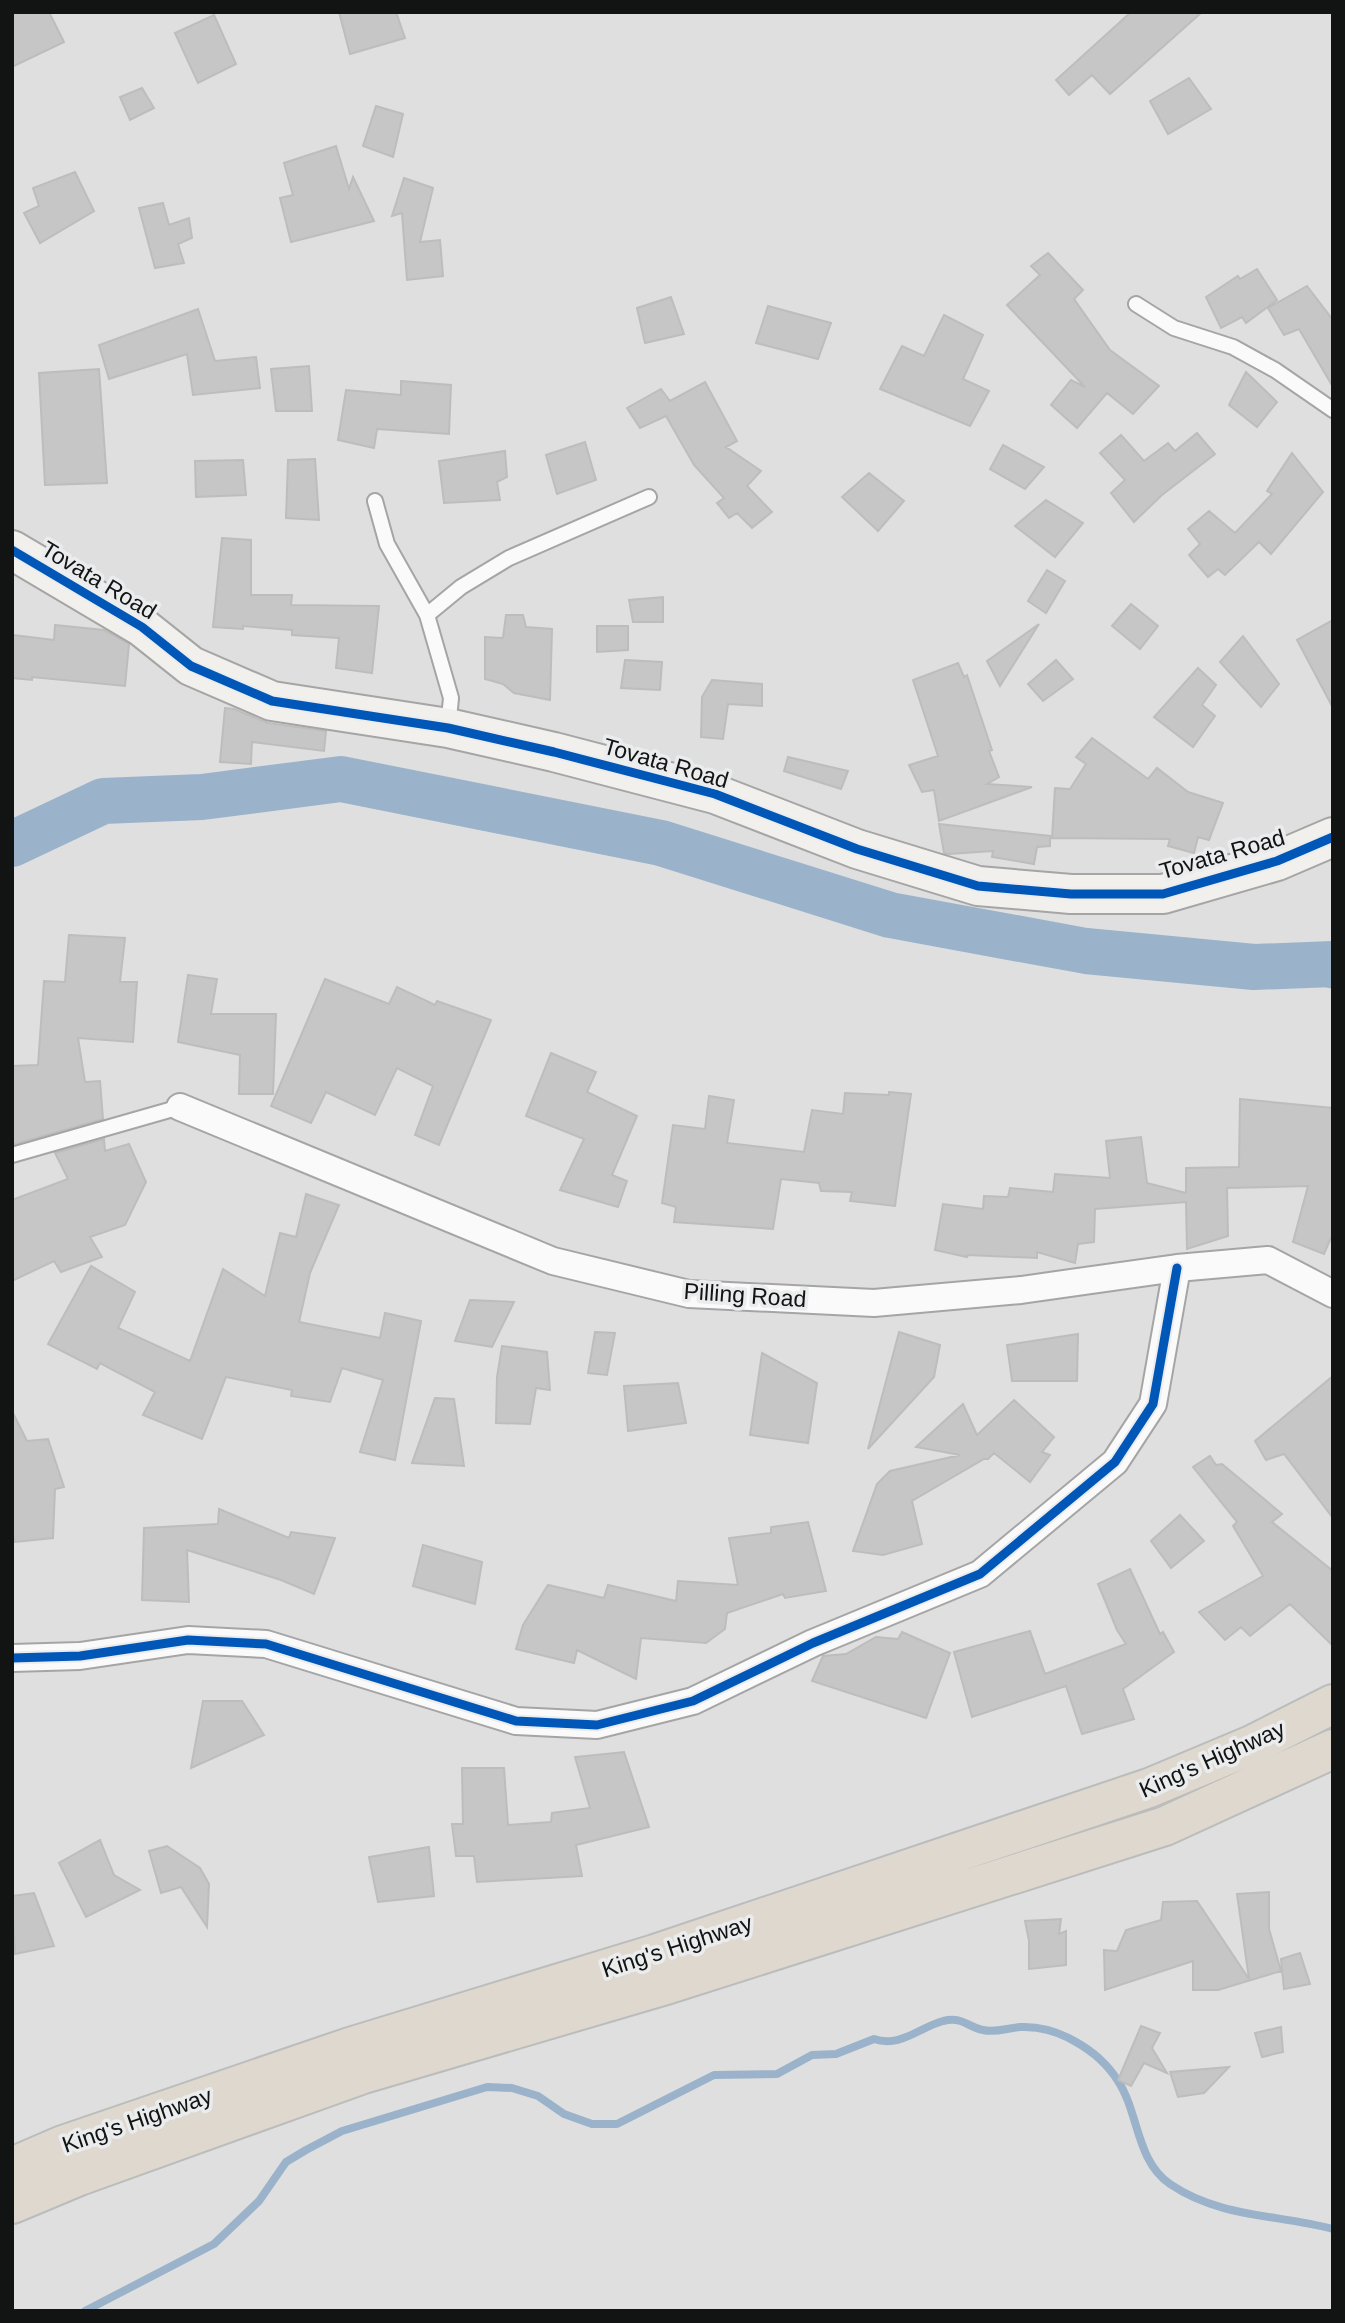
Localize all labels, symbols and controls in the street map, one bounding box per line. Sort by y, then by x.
street label: Tovata Road [37,536,161,624]
street label: Tovata Road [600,733,732,793]
street label: Tovata Road [1156,824,1288,884]
street label: Pilling Road [683,1278,807,1312]
street label: King's Highway [1135,1715,1289,1803]
street label: King's Highway [599,1909,756,1983]
street label: King's Highway [59,2082,216,2158]

